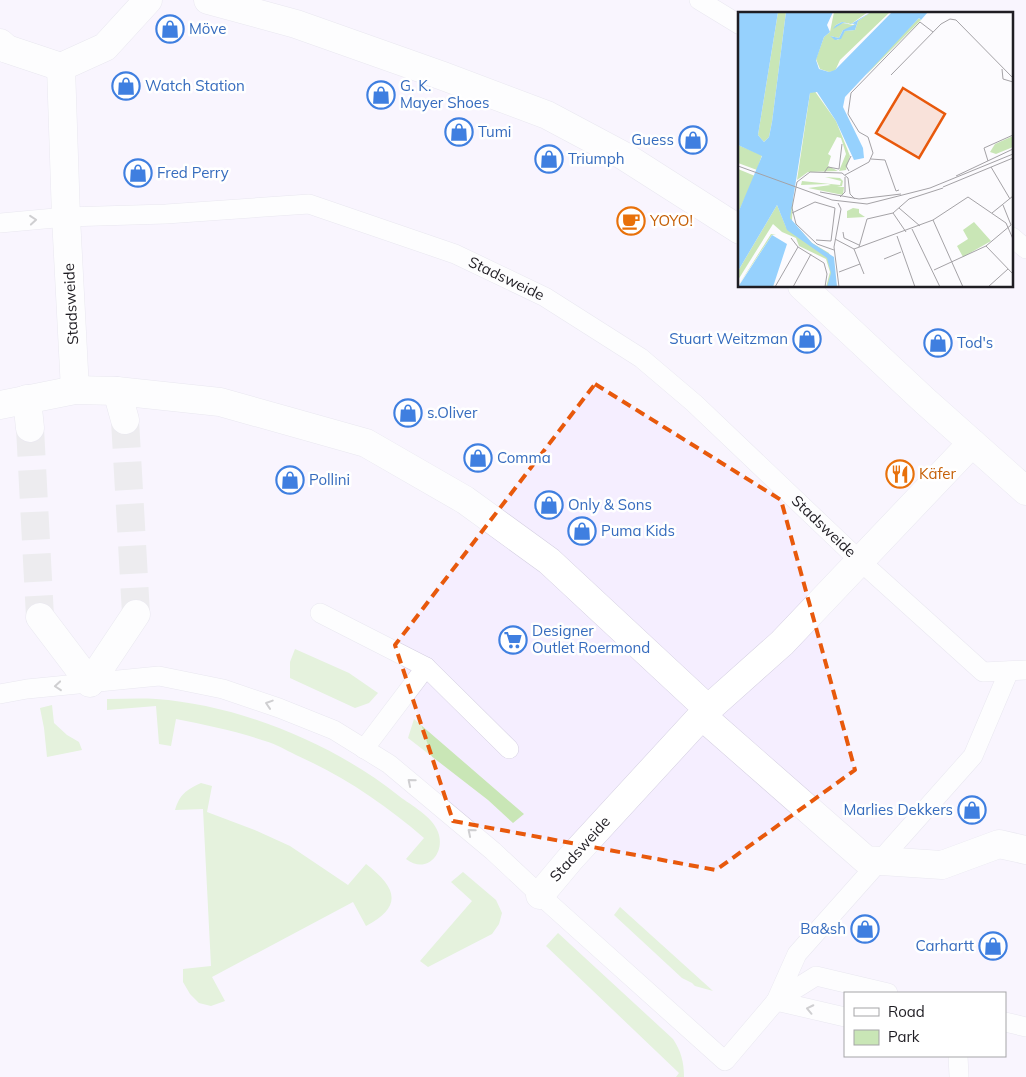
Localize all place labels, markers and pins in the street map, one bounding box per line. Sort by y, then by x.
shop icon: Möve [155,14,185,44]
place label: Möve [189,19,226,38]
shop icon: Watch Station [111,71,141,101]
place label: Watch Station [145,76,245,95]
place label: G. K. Mayer Shoes [400,76,489,112]
shop icon: G. K. Mayer Shoes [366,80,396,110]
shop icon: Tumi [444,117,474,147]
place label: Tumi [478,122,511,141]
shop icon: Guess [678,125,708,155]
place label: Guess [631,130,674,149]
shop icon: Triumph [534,144,564,174]
place label: Triumph [568,149,625,168]
shop icon: Fred Perry [123,158,153,188]
place label: Fred Perry [157,163,229,182]
cafe icon: YOYO! [616,206,646,236]
place label: YOYO! [649,211,693,230]
shop icon: Stuart Weitzman [792,324,822,354]
shop icon: Tod's [923,328,953,358]
place label: Stuart Weitzman [669,329,788,348]
place label: Tod's [957,333,993,352]
shop icon: s.Oliver [393,398,423,428]
place label: s.Oliver [427,403,478,422]
shop icon: Comma [463,443,493,473]
place label: Comma [497,448,551,467]
restaurant icon: Käfer [885,459,915,489]
place label: Käfer [919,464,957,483]
shop icon: Pollini [275,465,305,495]
place label: Pollini [309,470,350,489]
shop icon: Only & Sons [534,490,564,520]
place label: Only & Sons [568,495,652,514]
shop icon: Puma Kids [567,516,597,546]
place label: Puma Kids [601,521,675,540]
place label: Designer Outlet Roermond [532,621,650,657]
supermarket icon: Designer Outlet Roermond [498,625,528,655]
shop icon: Marlies Dekkers [957,795,987,825]
place label: Marlies Dekkers [843,800,953,819]
shop icon: Ba&sh [850,914,880,944]
place label: Ba&sh [800,919,846,938]
shop icon: Carhartt [978,931,1008,961]
place label: Carhartt [916,936,974,955]

